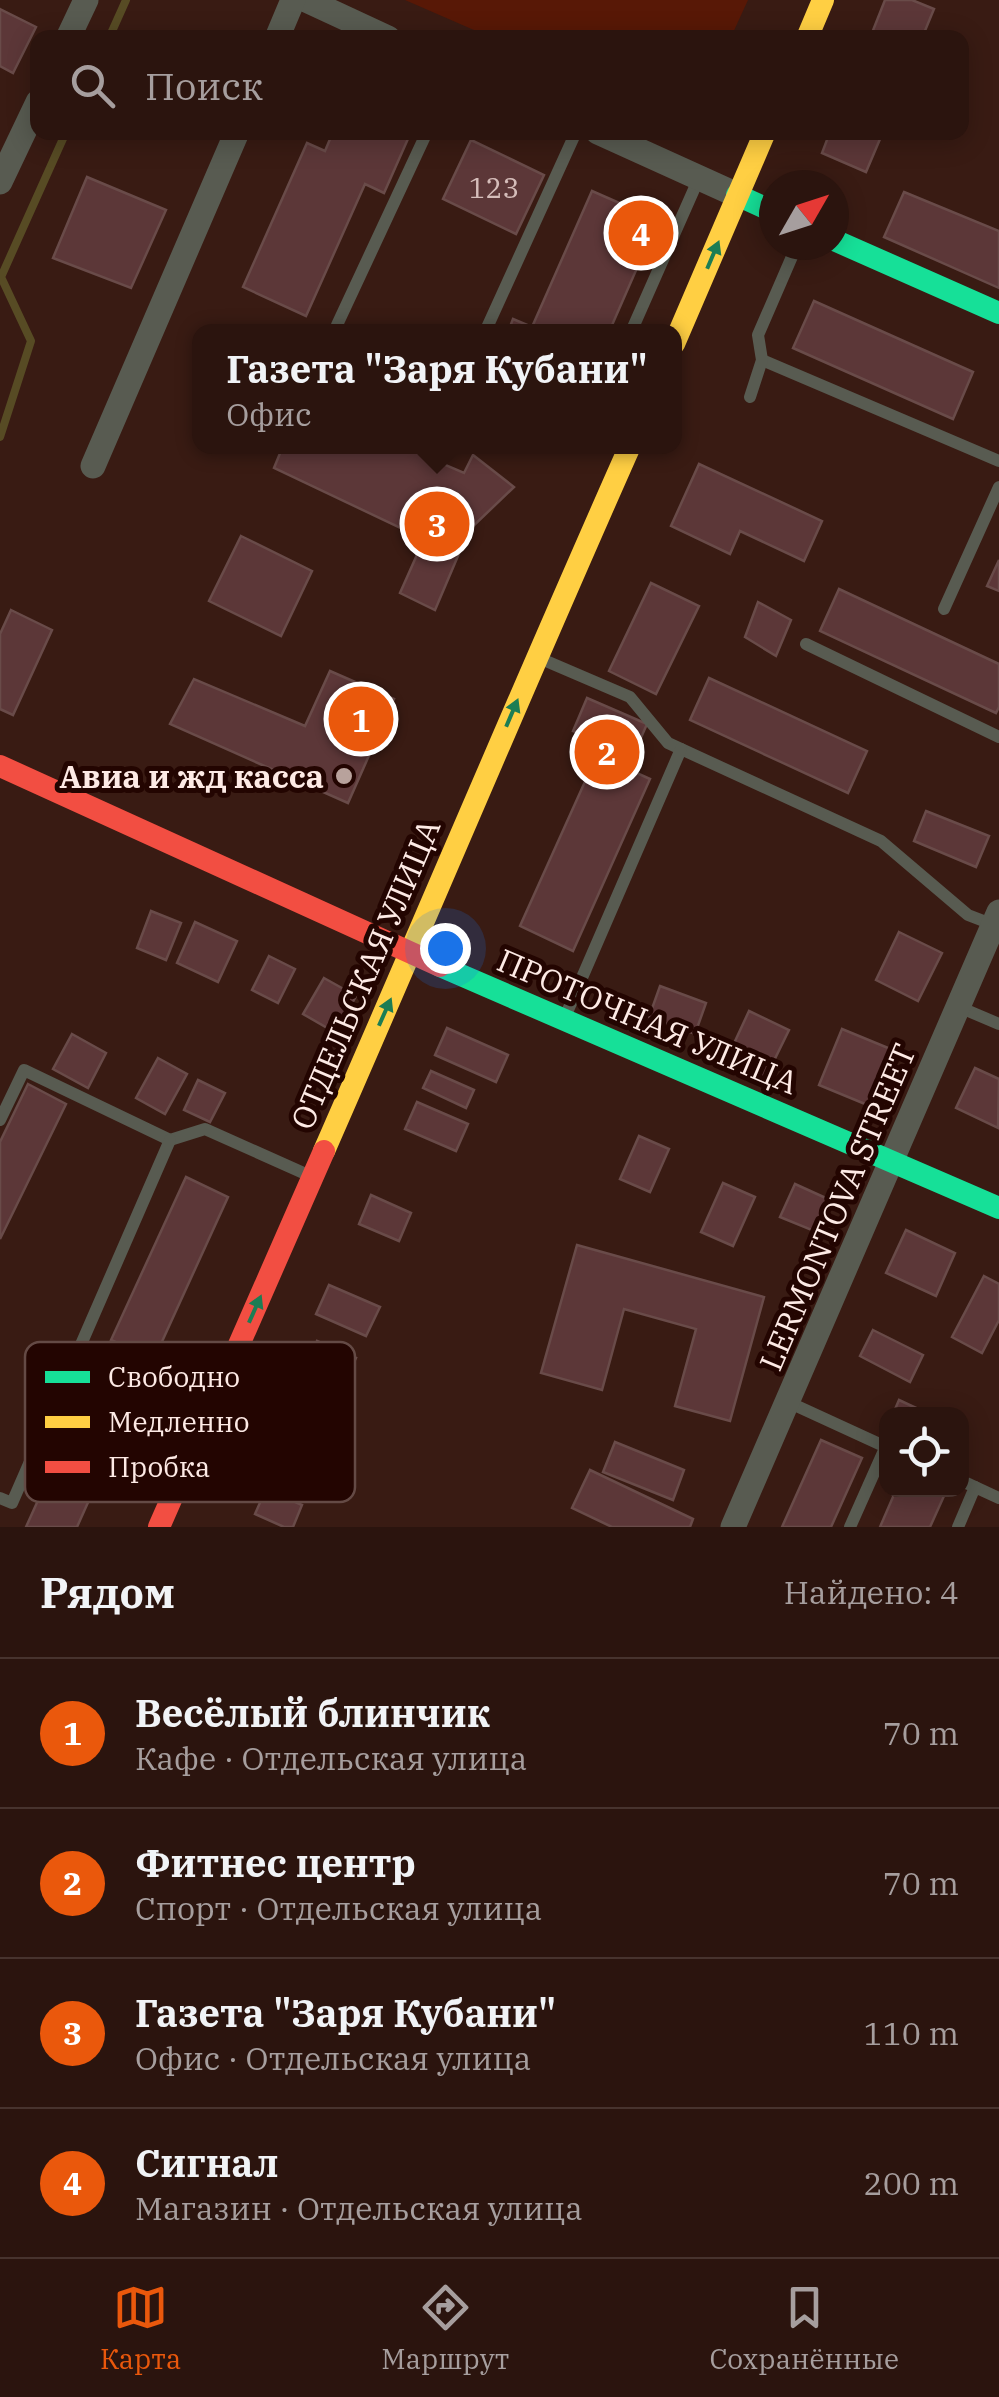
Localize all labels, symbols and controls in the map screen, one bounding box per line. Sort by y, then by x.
search box [30,30,969,140]
icon: search [65,58,120,113]
text: Поиск [145,61,263,110]
house number: 123 [469,169,519,206]
north arrow [759,170,849,260]
pin: 4 [608,196,674,270]
one-way arrow [705,240,721,270]
popup [192,324,682,454]
text: Газета "Заря Кубани" [226,344,648,393]
text: Офис [226,393,312,435]
pin: 3 [404,486,470,562]
pin: 1 [328,682,394,756]
one-way arrow [505,698,521,728]
pin: 2 [574,714,640,790]
place label: Авиа и жд касса [59,755,324,797]
marker: Авиа и жд касса [333,765,355,787]
street label: ОТДЕЛЬСКАЯ УЛИЦА [281,812,449,1136]
your location [420,923,471,974]
street label: ПРОТОЧНАЯ УЛИЦА [491,939,805,1103]
one-way arrow [377,997,393,1027]
street label: LERMONTOVA STREET [749,1037,925,1377]
one-way arrow [247,1294,263,1324]
legend [25,1342,355,1502]
text: Свободно [108,1358,240,1395]
text: Медленно [108,1403,249,1440]
map controls [879,1407,969,1497]
button: locate [879,1407,969,1497]
text: Пробка [108,1448,210,1485]
text: Рядом [40,1565,175,1620]
text: Найдено: 4 [784,1571,959,1613]
text: Весёлый блинчик [135,1688,490,1737]
text: 1 [63,1712,82,1754]
text: 70 m [883,1712,959,1754]
text: Кафе · Отдельская улица [135,1737,527,1779]
text: Фитнес центр [135,1838,416,1887]
text: 2 [63,1862,82,1904]
text: 70 m [883,1862,959,1904]
text: Спорт · Отдельская улица [135,1887,542,1929]
text: Газета "Заря Кубани" [135,1988,556,2037]
text: 3 [63,2012,82,2054]
text: 110 m [863,2012,959,2054]
text: Офис · Отдельская улица [135,2037,531,2079]
text: Сигнал [135,2138,279,2187]
text: 4 [63,2162,82,2204]
text: 200 m [863,2162,959,2204]
text: Магазин · Отдельская улица [135,2187,583,2229]
tab: Карта [100,2280,181,2377]
tab: Маршрут [381,2280,509,2377]
tab: Сохранённые [709,2280,899,2377]

